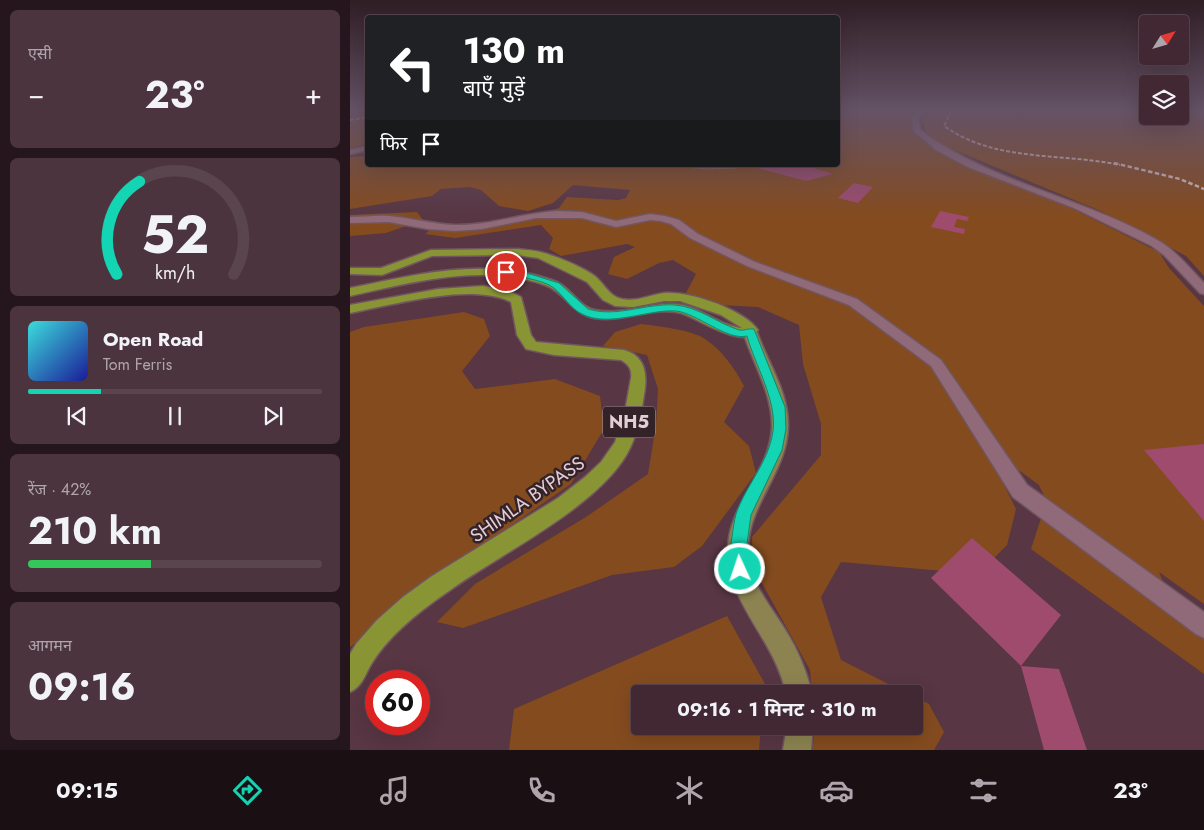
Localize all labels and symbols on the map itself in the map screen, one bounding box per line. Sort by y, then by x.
north arrow [1139,15,1189,65]
pin [485,251,527,293]
road number: NH5 [603,407,655,438]
street label: SHIMLA BYPASS [464,450,590,549]
position arrow [713,542,765,594]
speed limit sign: 60 [365,670,430,735]

